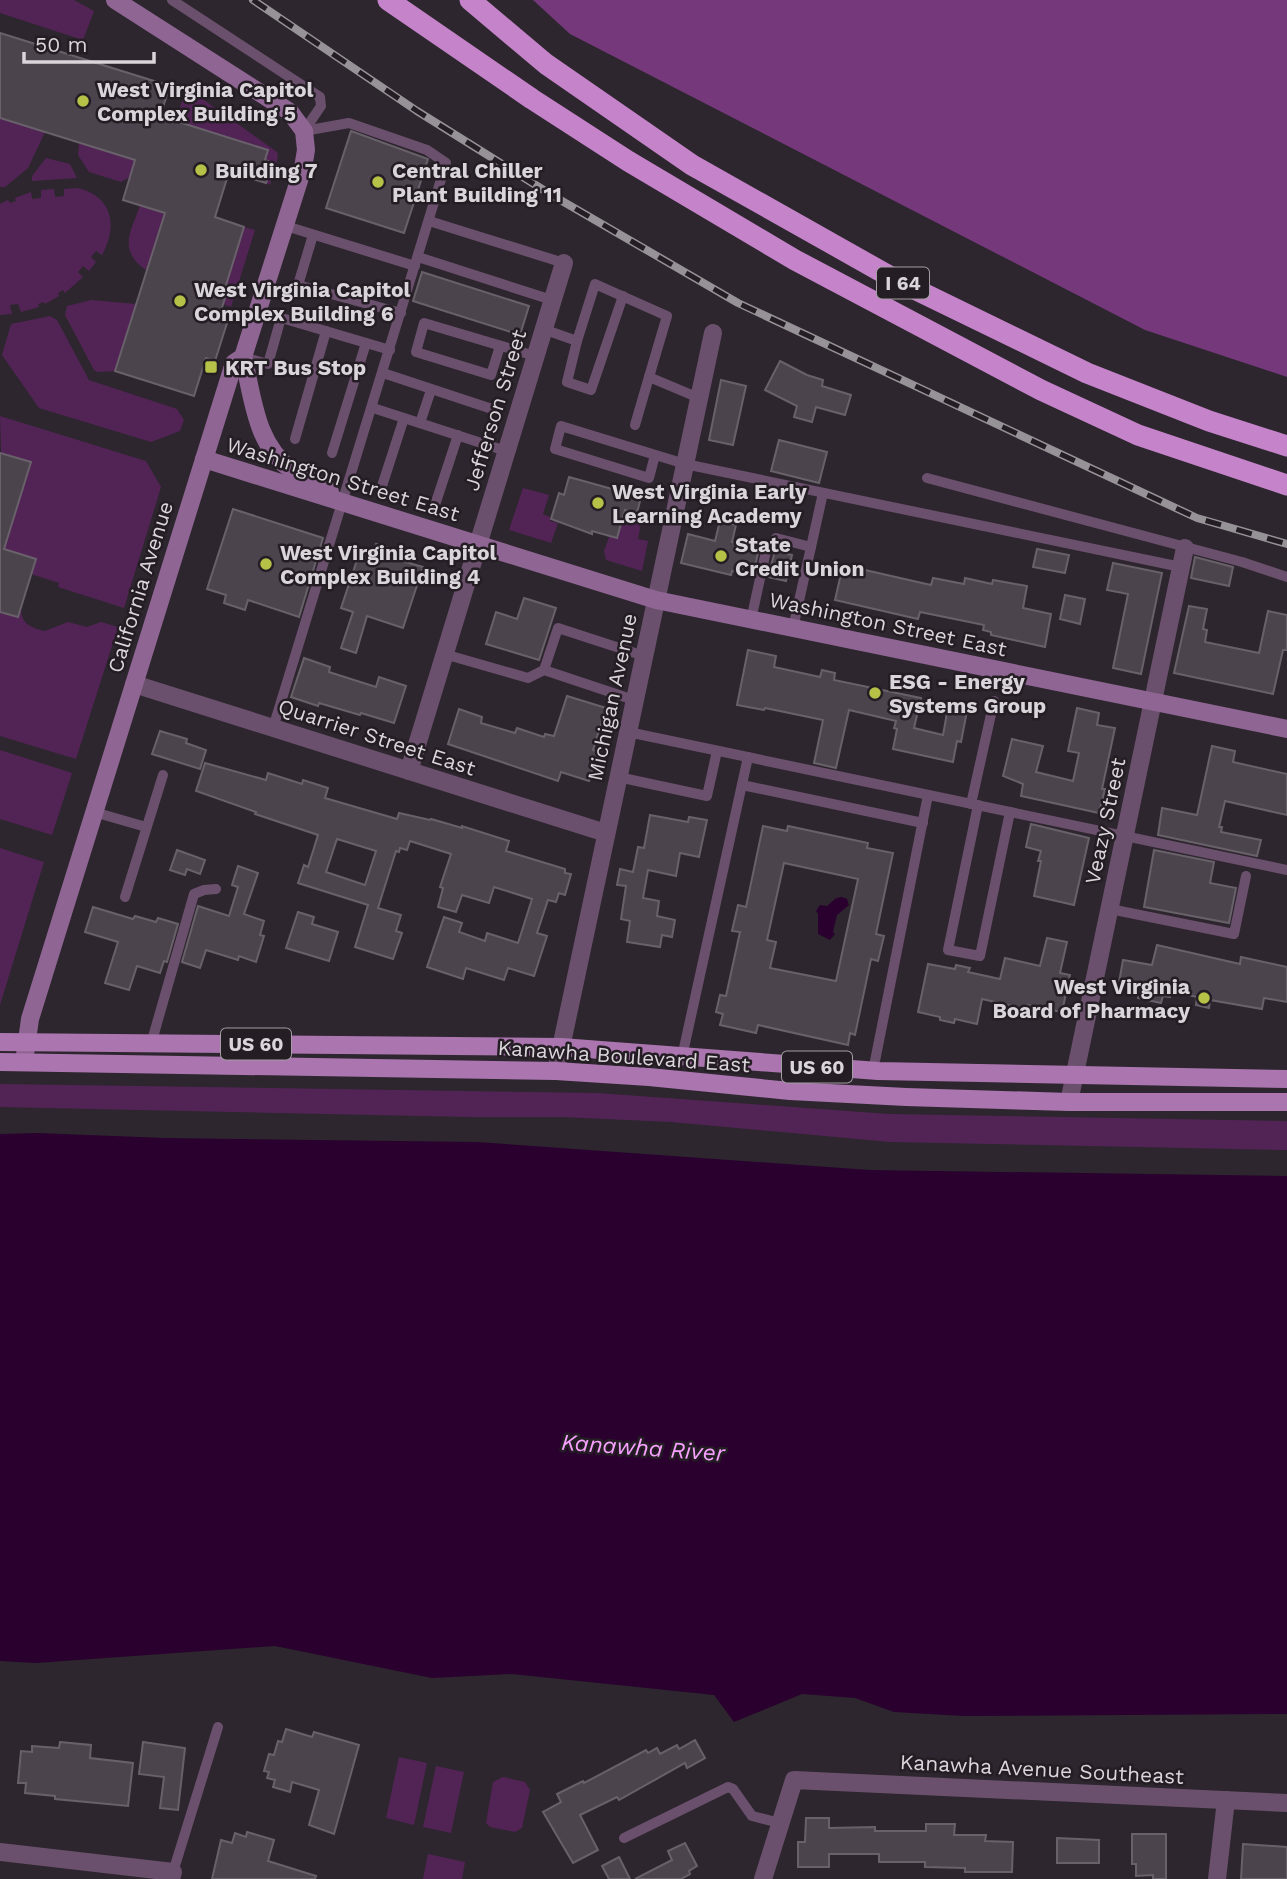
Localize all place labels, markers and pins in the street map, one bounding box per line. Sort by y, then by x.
place label: West Virginia Capitol Complex Building 5 [97,77,313,126]
marker: West Virginia Capitol Complex Building 5 [75,93,91,109]
place label: Building 7 [215,158,318,183]
place label: Central Chiller Plant Building 11 [392,158,562,207]
marker: Building 7 [193,162,209,178]
marker: Central Chiller Plant Building 11 [370,174,386,190]
place label: West Virginia Capitol Complex Building 6 [194,277,410,326]
marker: West Virginia Capitol Complex Building 6 [172,293,188,309]
place label: KRT Bus Stop [225,355,366,380]
marker: KRT Bus Stop [203,359,219,375]
place label: West Virginia Early Learning Academy [612,479,807,528]
marker: West Virginia Early Learning Academy [590,495,606,511]
place label: State Credit Union [735,532,864,581]
place label: West Virginia Capitol Complex Building 4 [280,540,496,589]
marker: State Credit Union [713,548,729,564]
marker: West Virginia Capitol Complex Building 4 [258,556,274,572]
place label: ESG - Energy Systems Group [889,669,1046,718]
marker: ESG - Energy Systems Group [867,685,883,701]
place label: West Virginia Board of Pharmacy [992,974,1191,1023]
marker: West Virginia Board of Pharmacy [1196,990,1212,1006]

